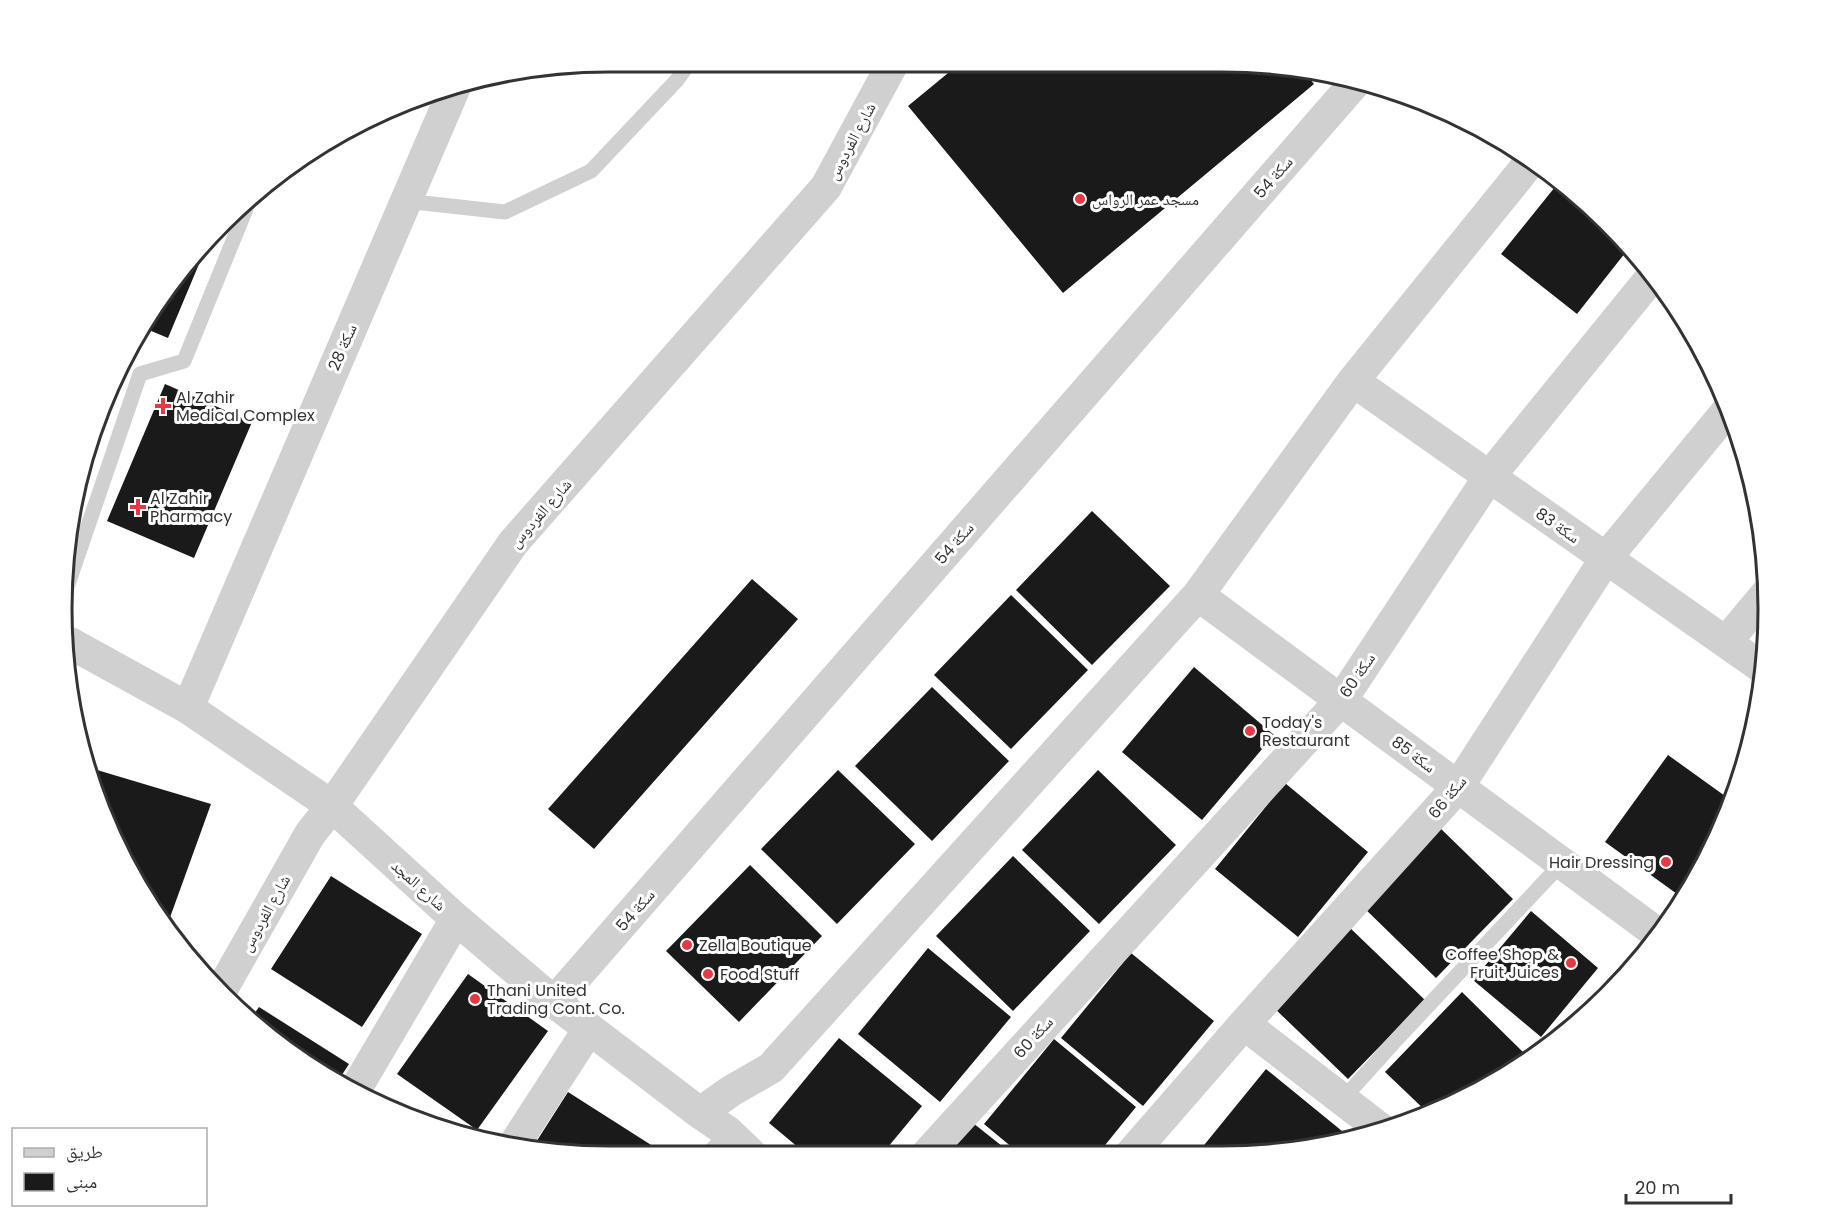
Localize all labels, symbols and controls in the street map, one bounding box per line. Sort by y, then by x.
street label: شارع الفردوس [821,98,882,184]
street label: سكة 54 [1248,151,1298,204]
place label: مسجد عمر الرواس [1092,188,1199,211]
marker: مسجد عمر الرواس [1073,192,1087,206]
street label: سكة 28 [322,320,363,374]
place label: Al Zahir Medical Complex [176,386,315,427]
marker: Al Zahir Medical Complex [154,397,172,415]
street label: شارع الفردوس [504,474,577,553]
place label: Al Zahir Pharmacy [150,487,232,528]
marker: Al Zahir Pharmacy [131,500,145,514]
street label: سكة 83 [1531,502,1584,549]
street label: سكة 54 [929,517,979,570]
street label: سكة 60 [1334,648,1381,702]
place label: Today's Restaurant [1262,711,1350,752]
marker: Today's Restaurant [1243,724,1257,738]
street label: سكة 85 [1387,730,1440,778]
street label: سكة 66 [1423,771,1472,824]
place label: Hair Dressing [1549,851,1654,874]
street label: شارع المجد [386,854,451,916]
marker: Hair Dressing [1659,855,1673,869]
street label: شارع الفردوس [235,871,296,956]
street label: سكة 54 [610,884,660,937]
place label: Zella Boutique [699,934,812,957]
marker: Zella Boutique [680,938,694,952]
place label: Coffee Shop & Fruit Juices [1445,943,1559,984]
marker: Coffee Shop & Fruit Juices [1564,956,1578,970]
place label: Food Stuff [720,963,800,986]
marker: Food Stuff [701,967,715,981]
place label: Thani United Trading Cont. Co. [487,979,625,1020]
marker: Thani United Trading Cont. Co. [468,992,482,1006]
street label: سكة 60 [1008,1011,1059,1063]
legend [12,1128,207,1206]
text: طريق [66,1139,103,1164]
scale bar [1626,1167,1731,1205]
text: مبنى [66,1169,97,1194]
text: 20 m [1635,1175,1680,1200]

